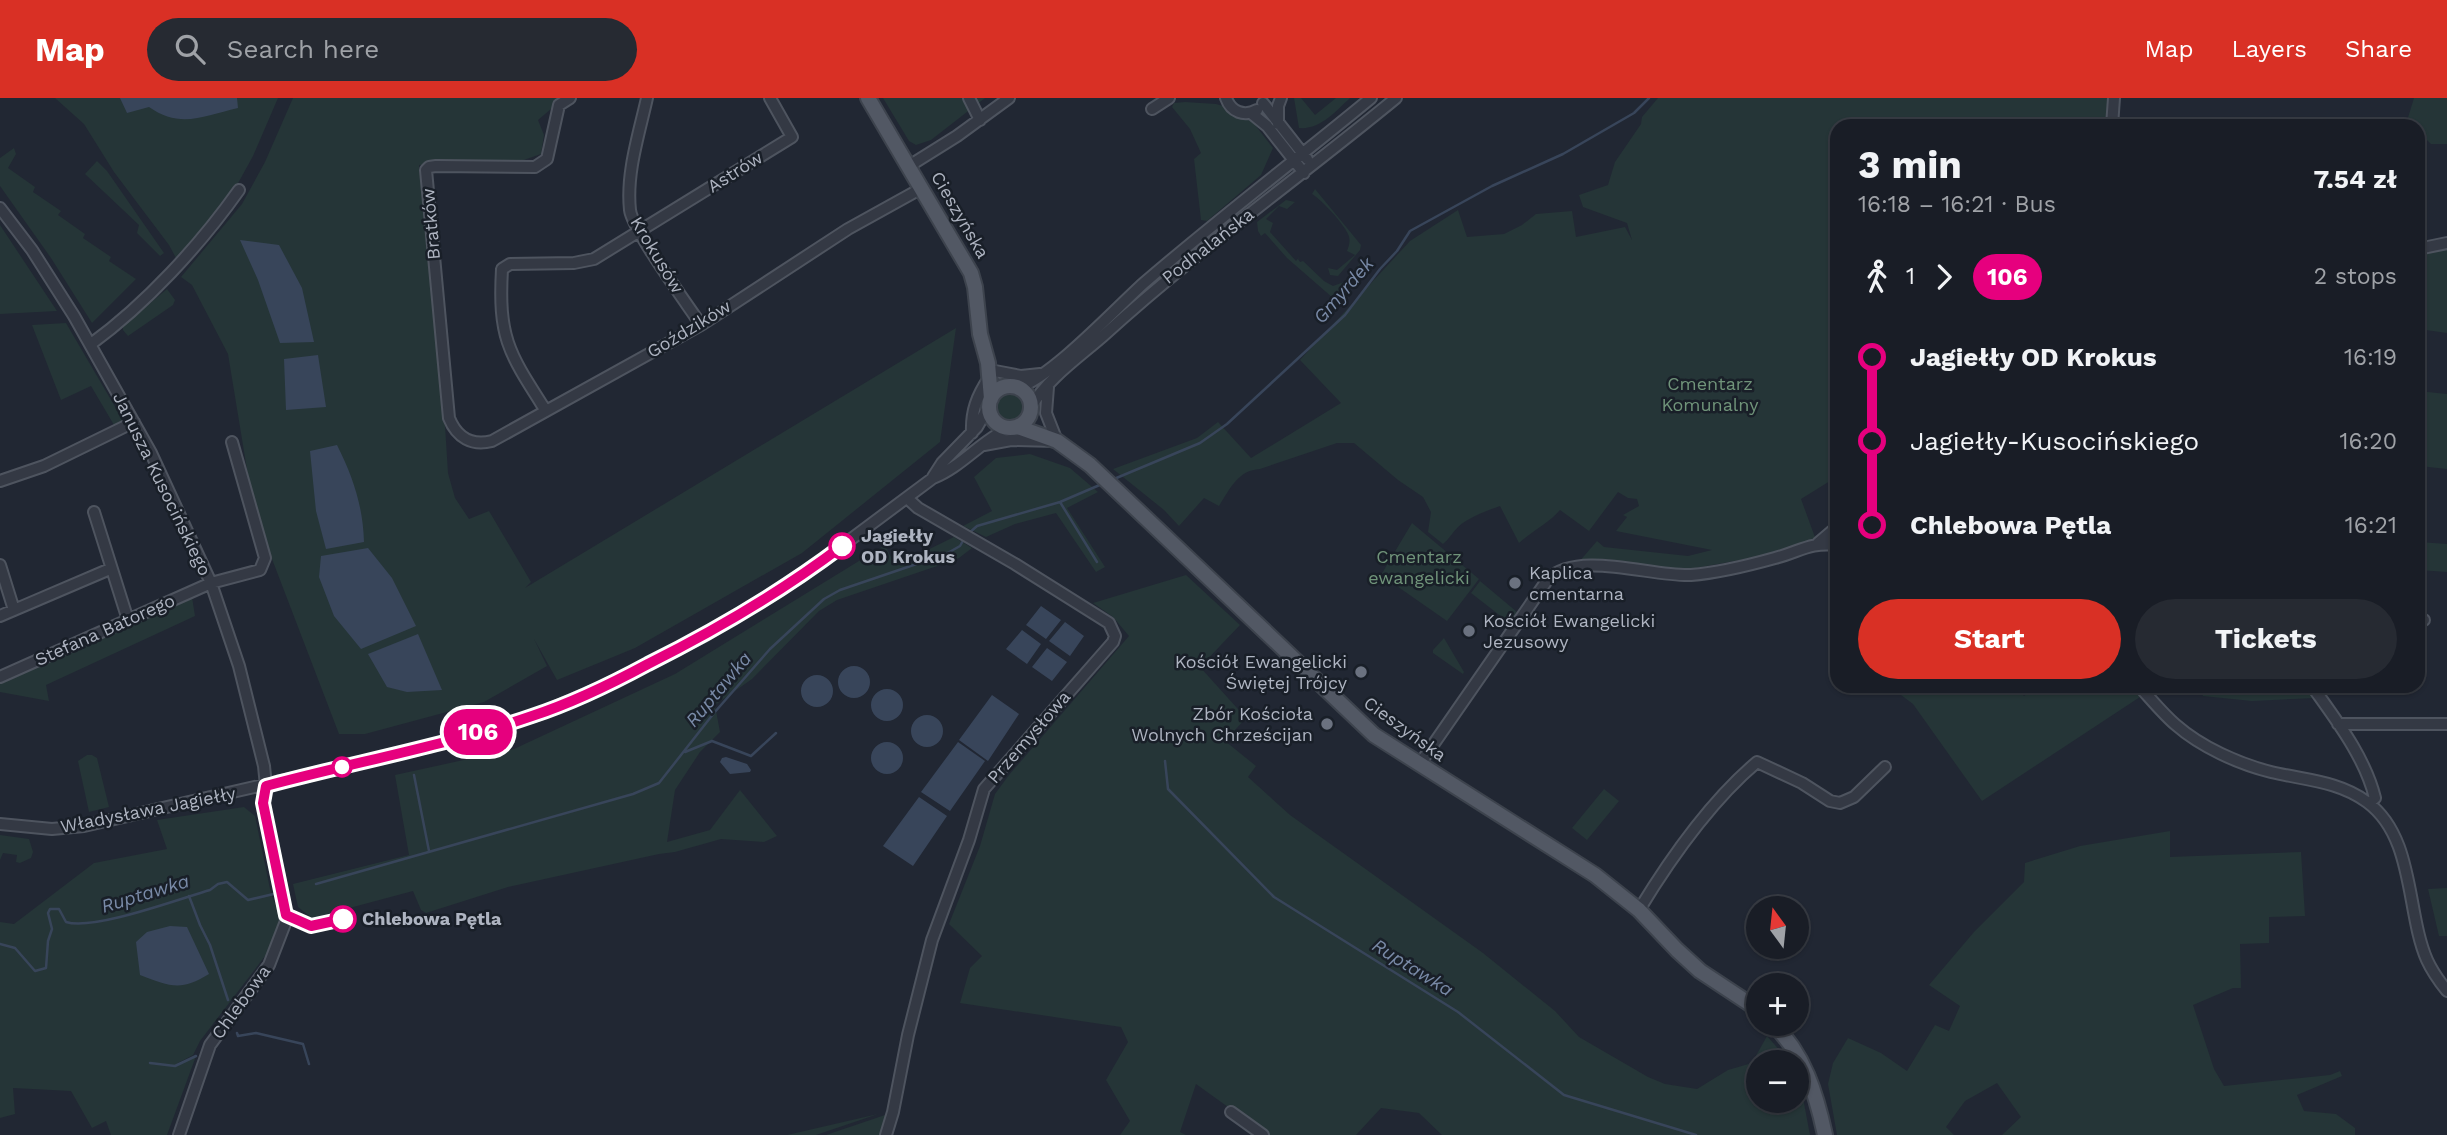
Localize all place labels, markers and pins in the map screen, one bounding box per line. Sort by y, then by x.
place label: Jagiełły OD Krokus [861,525,955,567]
marker: Jagiełły OD Krokus [829,533,855,559]
place label: Kaplica cmentarna [1529,562,1624,604]
marker: Kaplica cmentarna [1507,575,1523,591]
place label: Kościół Ewangelicki Jezusowy [1483,610,1655,652]
marker: Kościół Ewangelicki Jezusowy [1461,623,1477,639]
place label: Kościół Ewangelicki Świętej Trójcy [1175,651,1348,693]
marker: Kościół Ewangelicki Świętej Trójcy [1353,664,1369,680]
place label: Zbór Kościoła Wolnych Chrześcijan [1131,703,1313,745]
marker: Zbór Kościoła Wolnych Chrześcijan [1319,716,1335,732]
unlabelled marker [332,757,352,777]
marker: Chlebowa Pętla [330,906,356,932]
place label: Chlebowa Pętla [362,908,502,929]

